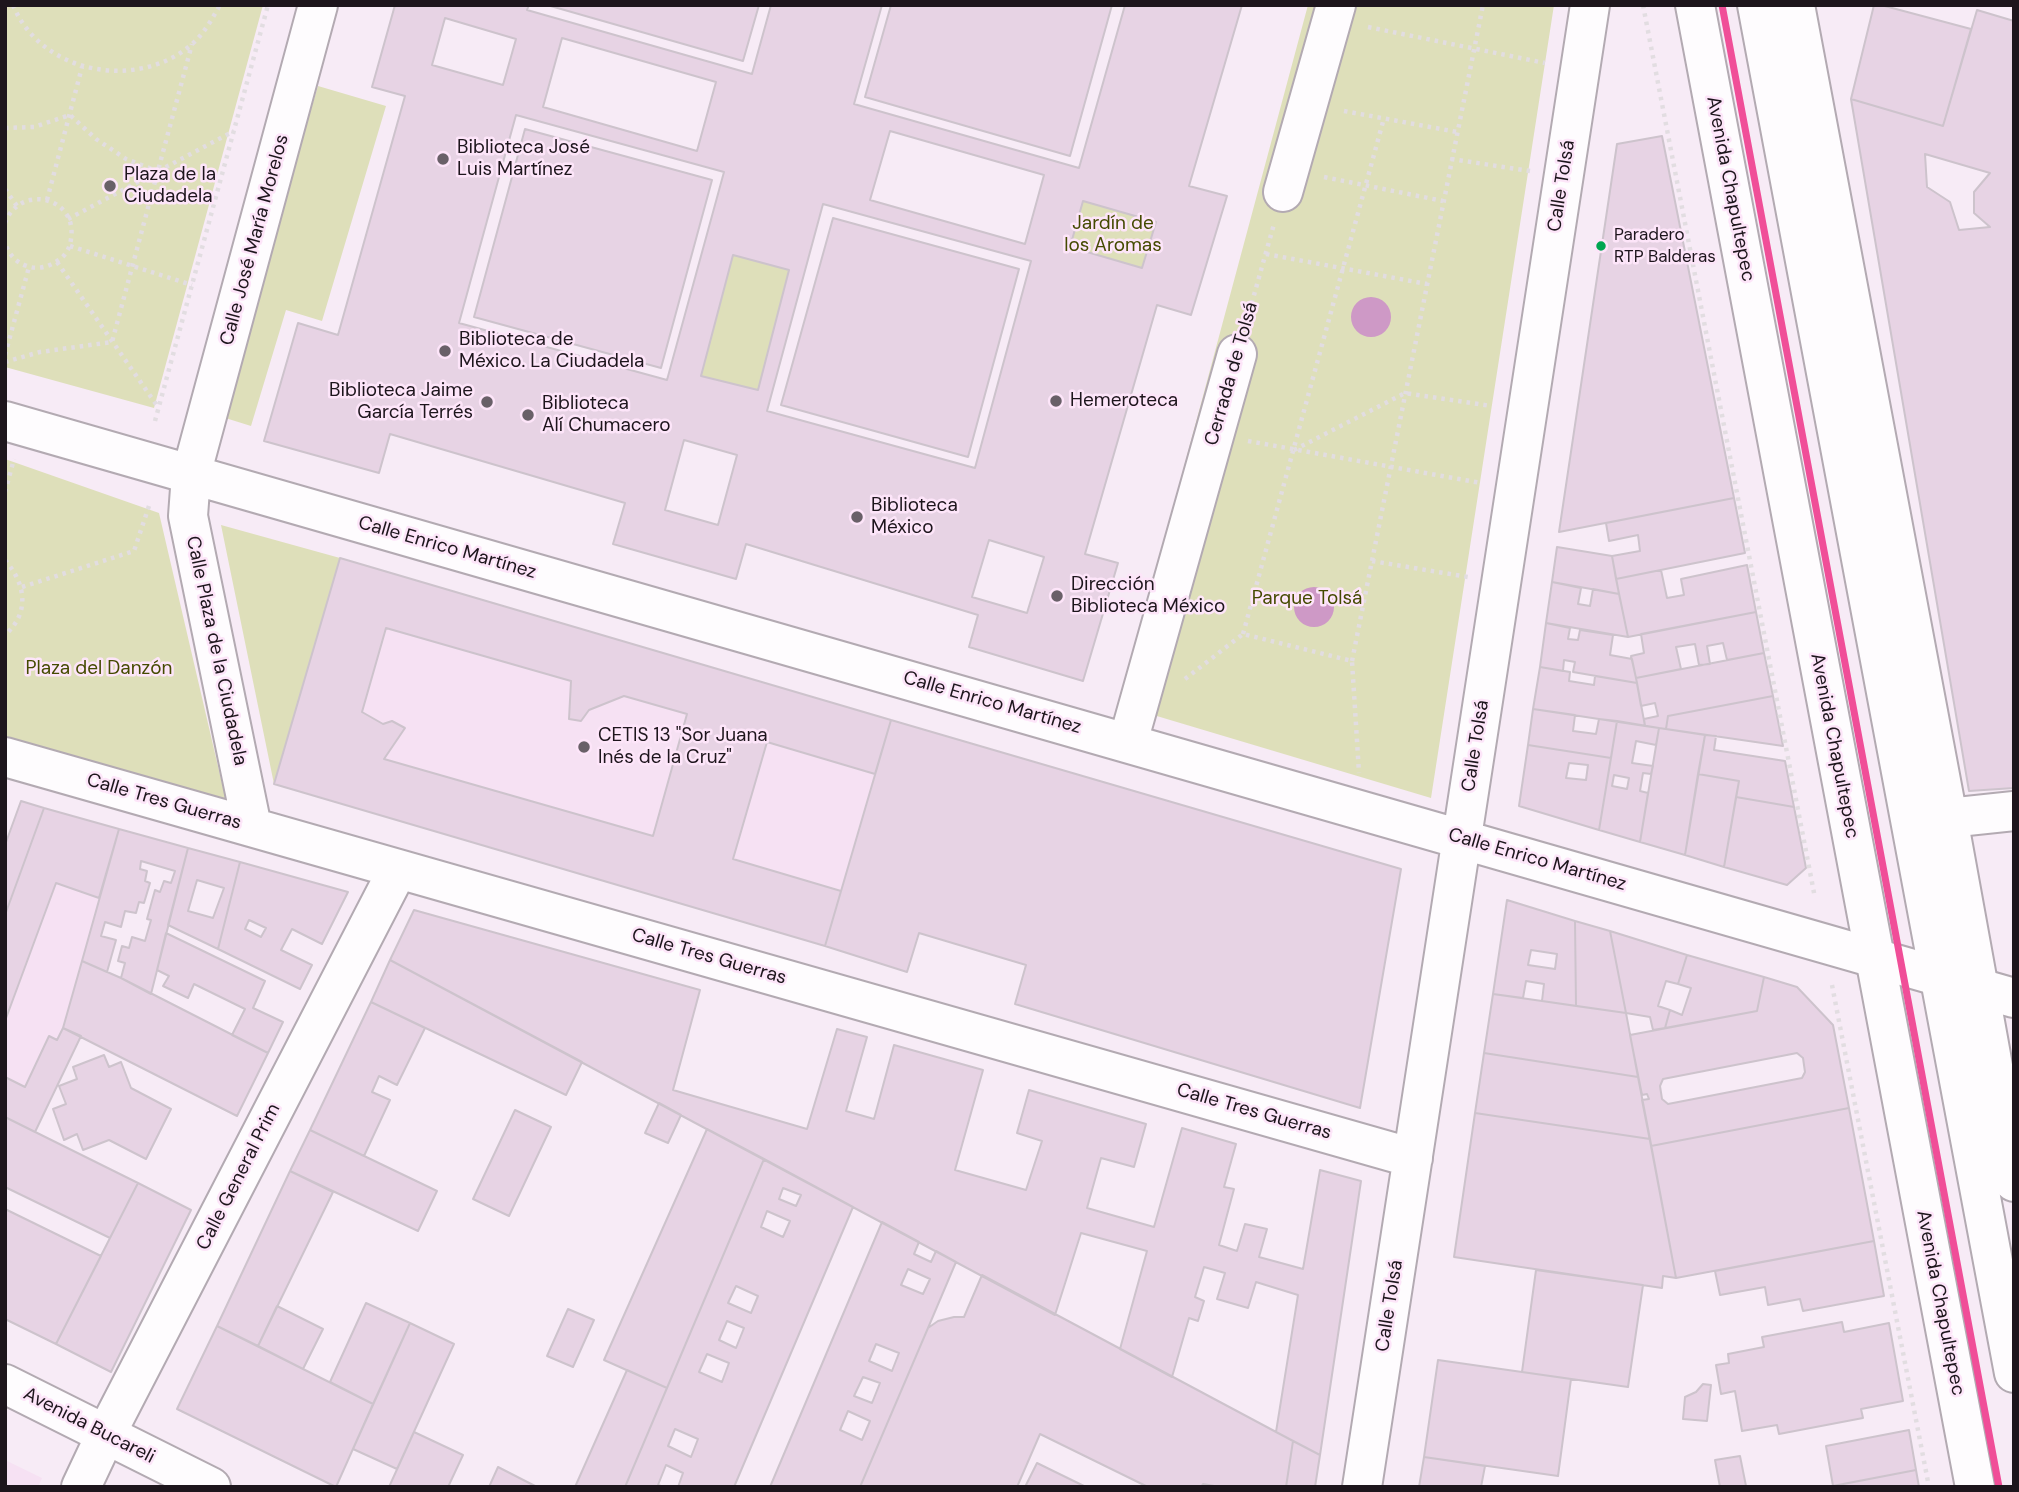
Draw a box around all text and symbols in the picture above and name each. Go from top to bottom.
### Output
street label: Avenida Chapultepec [1701,94,1759,284]
street label: Calle José María Morelos [216,132,294,348]
place label: Biblioteca José Luis Martínez [457,137,590,181]
street label: Calle Tolsá [1543,138,1581,234]
marker: Biblioteca José Luis Martínez [435,151,451,167]
place label: Plaza de la Ciudadela [124,164,216,208]
marker: Plaza de la Ciudadela [102,178,118,194]
park label: Jardín de los Aromas [1064,213,1162,257]
place label: Paradero RTP Balderas [1614,226,1716,266]
marker: Paradero RTP Balderas [1594,239,1608,253]
street label: Cerrada de Tolsá [1201,300,1263,448]
place label: Biblioteca de México. La Ciudadela [459,329,644,373]
marker: Biblioteca de México. La Ciudadela [437,343,453,359]
place label: Biblioteca Jaime García Terrés [329,380,473,424]
place label: Hemeroteca [1070,390,1178,412]
place label: Biblioteca Alí Chumacero [542,393,670,437]
marker: Hemeroteca [1048,393,1064,409]
marker: Biblioteca Jaime García Terrés [479,394,495,410]
marker: Biblioteca Alí Chumacero [520,407,536,423]
place label: Biblioteca México [871,495,958,539]
marker: Biblioteca México [849,509,865,525]
street label: Calle Enrico Martínez [355,512,539,584]
street label: Calle Plaza de la Ciudadela [181,534,251,768]
place label: Dirección Biblioteca México [1071,574,1225,618]
marker: Dirección Biblioteca México [1049,588,1065,604]
park label: Parque Tolsá [1252,588,1362,610]
street label: Avenida Chapultepec [1805,651,1863,841]
park label: Plaza del Danzón [26,658,172,680]
street label: Calle Enrico Martínez [900,667,1084,739]
street label: Calle Tolsá [1457,698,1495,794]
place label: CETIS 13 "Sor Juana Inés de la Cruz" [598,725,768,769]
marker: CETIS 13 "Sor Juana Inés de la Cruz" [576,739,592,755]
street label: Calle Tres Guerras [84,769,244,835]
street label: Calle Enrico Martínez [1445,824,1629,896]
street label: Calle Tres Guerras [629,924,789,990]
street label: Calle Tres Guerras [1174,1079,1334,1145]
street label: Calle General Prim [192,1100,286,1254]
street label: Avenida Chapultepec [1911,1208,1969,1398]
street label: Calle Tolsá [1371,1258,1409,1354]
street label: Avenida Bucareli [19,1383,159,1469]

